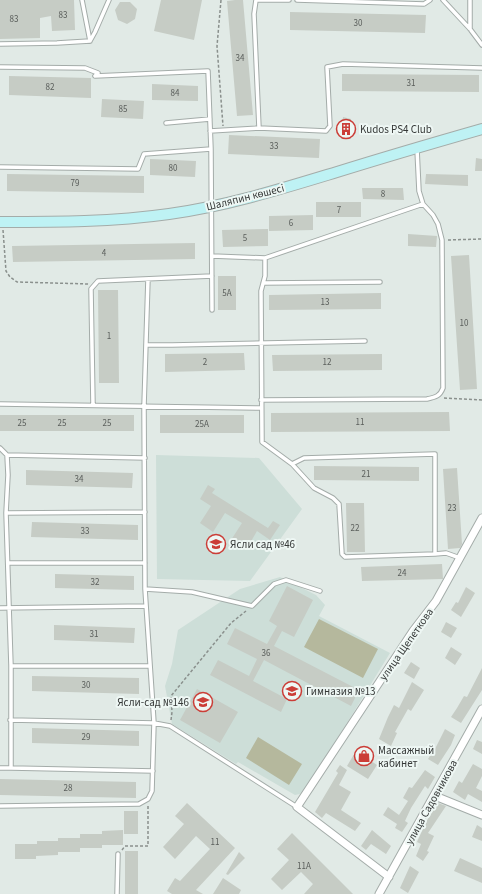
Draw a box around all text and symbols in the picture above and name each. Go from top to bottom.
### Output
house number: 83 [59,9,68,22]
house number: 83 [10,13,19,26]
house number: 30 [354,17,363,30]
house number: 34 [236,52,245,65]
house number: 31 [407,77,415,90]
house number: 82 [46,81,55,94]
house number: 84 [171,87,180,100]
house number: 85 [119,103,128,116]
building icon: Kudos PS4 Club [335,118,357,140]
place label: Kudos PS4 Club [360,122,432,137]
house number: 33 [270,140,279,153]
house number: 80 [169,162,178,175]
house number: 79 [71,177,80,190]
street label: Шаляпин көшесі [204,181,286,214]
house number: 8 [381,188,386,201]
house number: 7 [337,204,342,217]
house number: 6 [289,217,294,230]
house number: 5 [243,232,248,245]
house number: 4 [102,247,107,260]
house number: 5А [222,287,232,300]
house number: 13 [321,296,330,309]
house number: 10 [460,317,469,330]
house number: 1 [107,330,111,343]
house number: 2 [203,356,208,369]
house number: 12 [323,356,332,369]
house number: 11 [356,416,364,429]
house number: 25 [18,417,27,430]
house number: 25 [58,417,67,430]
house number: 25 [103,417,112,430]
house number: 25А [195,418,209,431]
house number: 21 [362,468,370,481]
house number: 34 [75,473,84,486]
house number: 23 [448,502,457,515]
house number: 22 [351,522,360,535]
house number: 33 [81,525,90,538]
school or university icon: Ясли сад №46 [205,533,227,555]
place label: Ясли сад №46 [230,537,296,552]
house number: 24 [398,567,407,580]
house number: 32 [91,576,100,589]
street label: улица Щепеткова [376,605,437,683]
house number: 31 [90,628,98,641]
house number: 36 [262,647,271,660]
house number: 30 [82,679,91,692]
school or university icon: Гимназия №13 [281,680,303,702]
place label: Гимназия №13 [306,684,376,699]
school or university icon: Ясли-сад №146 [192,691,214,713]
place label: Ясли-сад №146 [117,695,190,710]
house number: 29 [82,731,91,744]
place label: Массажный кабинет [378,743,434,771]
shop icon: Массажный кабинет [353,745,375,767]
street label: улица Садовникова [402,757,461,847]
house number: 28 [64,782,73,795]
house number: 11 [211,836,219,849]
house number: 11А [297,860,311,873]

